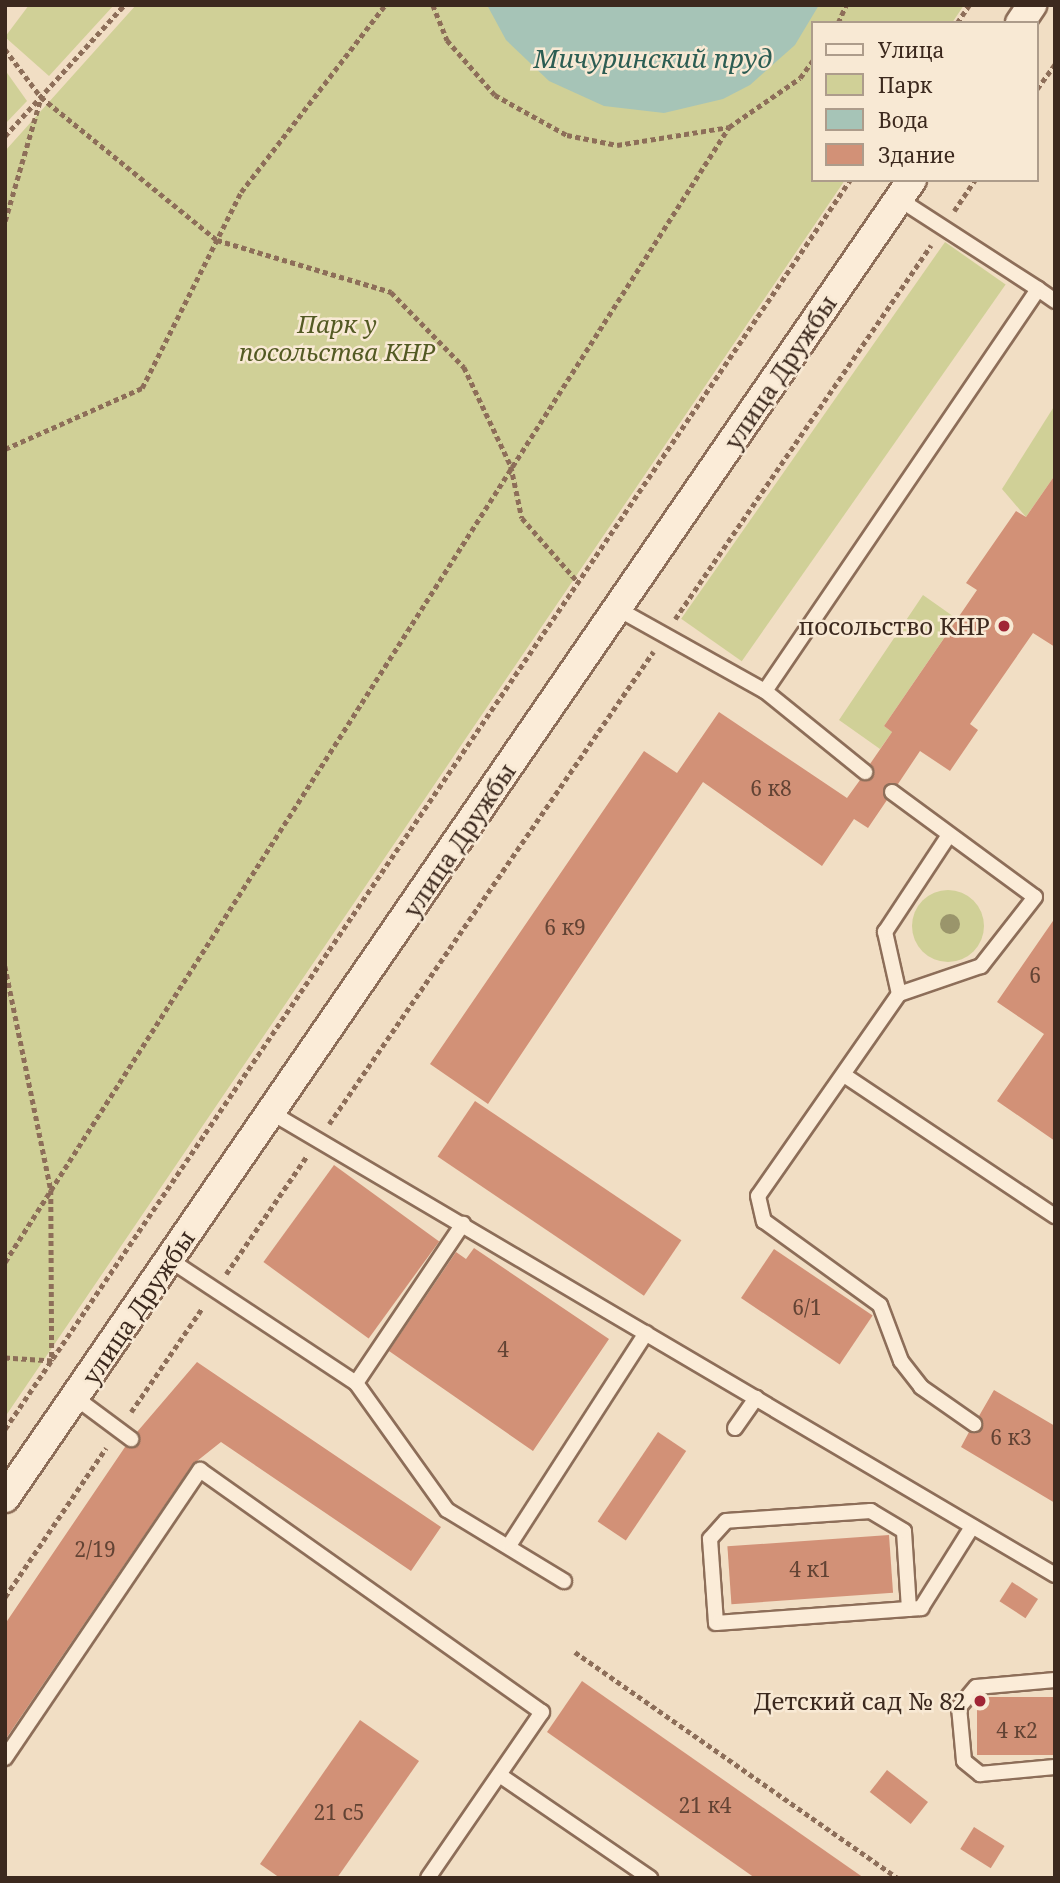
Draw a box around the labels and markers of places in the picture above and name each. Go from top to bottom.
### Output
place label: посольство КНР [798,612,990,640]
marker: посольство КНР [996,618,1012,634]
place label: Детский сад № 82 [754,1687,966,1715]
marker: Детский сад № 82 [972,1693,988,1709]

